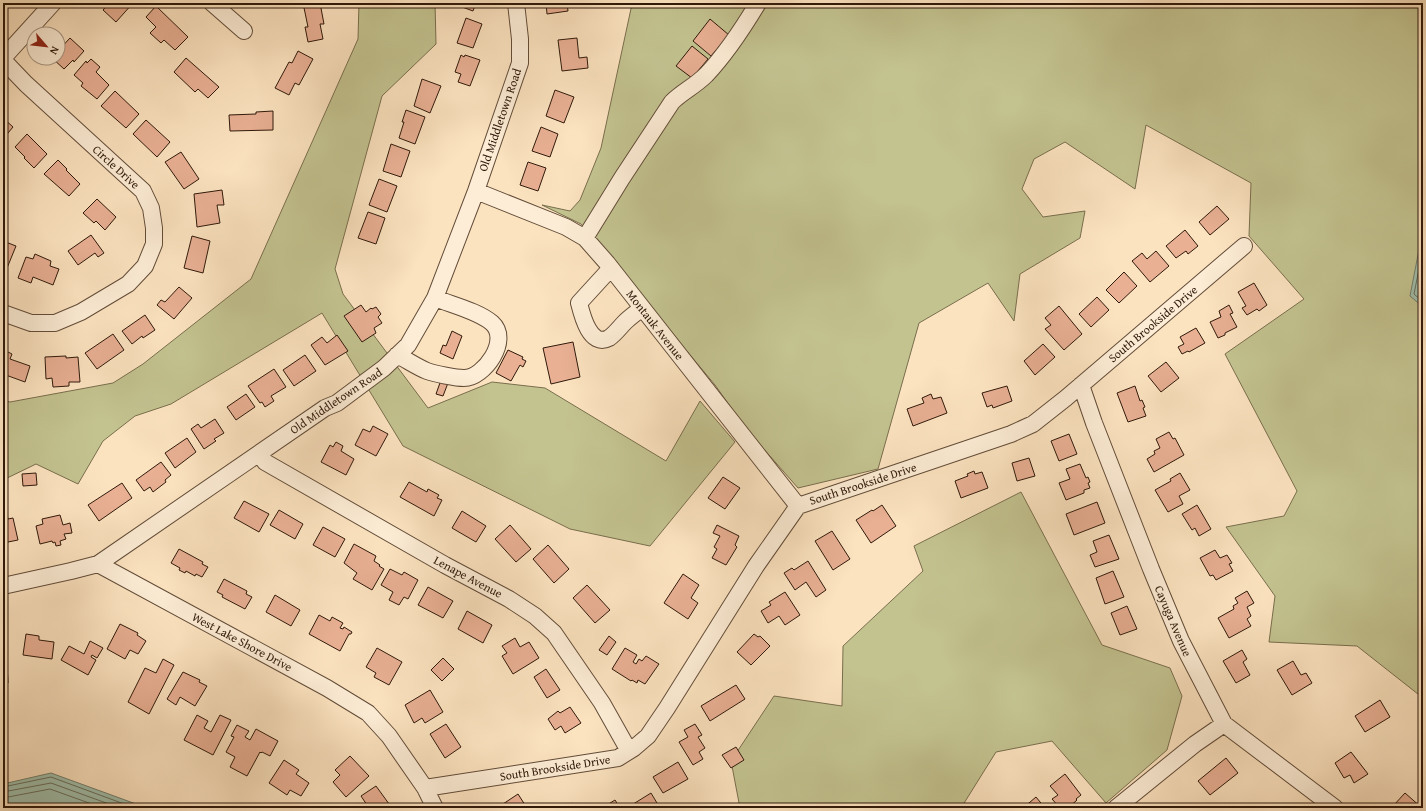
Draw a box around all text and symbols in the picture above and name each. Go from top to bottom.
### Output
north arrow [26,26,66,66]
text: N [46,44,64,58]
street label: Old Middletown Road [474,65,525,174]
street label: Circle Drive [89,141,144,193]
street label: South Brookside Drive [1104,281,1201,366]
street label: Montauk Avenue [623,286,688,364]
street label: Old Middletown Road [286,363,386,438]
street label: South Brookside Drive [807,458,919,509]
street label: Lenape Avenue [431,551,506,602]
street label: Cayuga Avenue [1151,583,1196,659]
street label: West Lake Shore Drive [189,608,296,675]
street label: South Brookside Drive [498,750,612,785]

